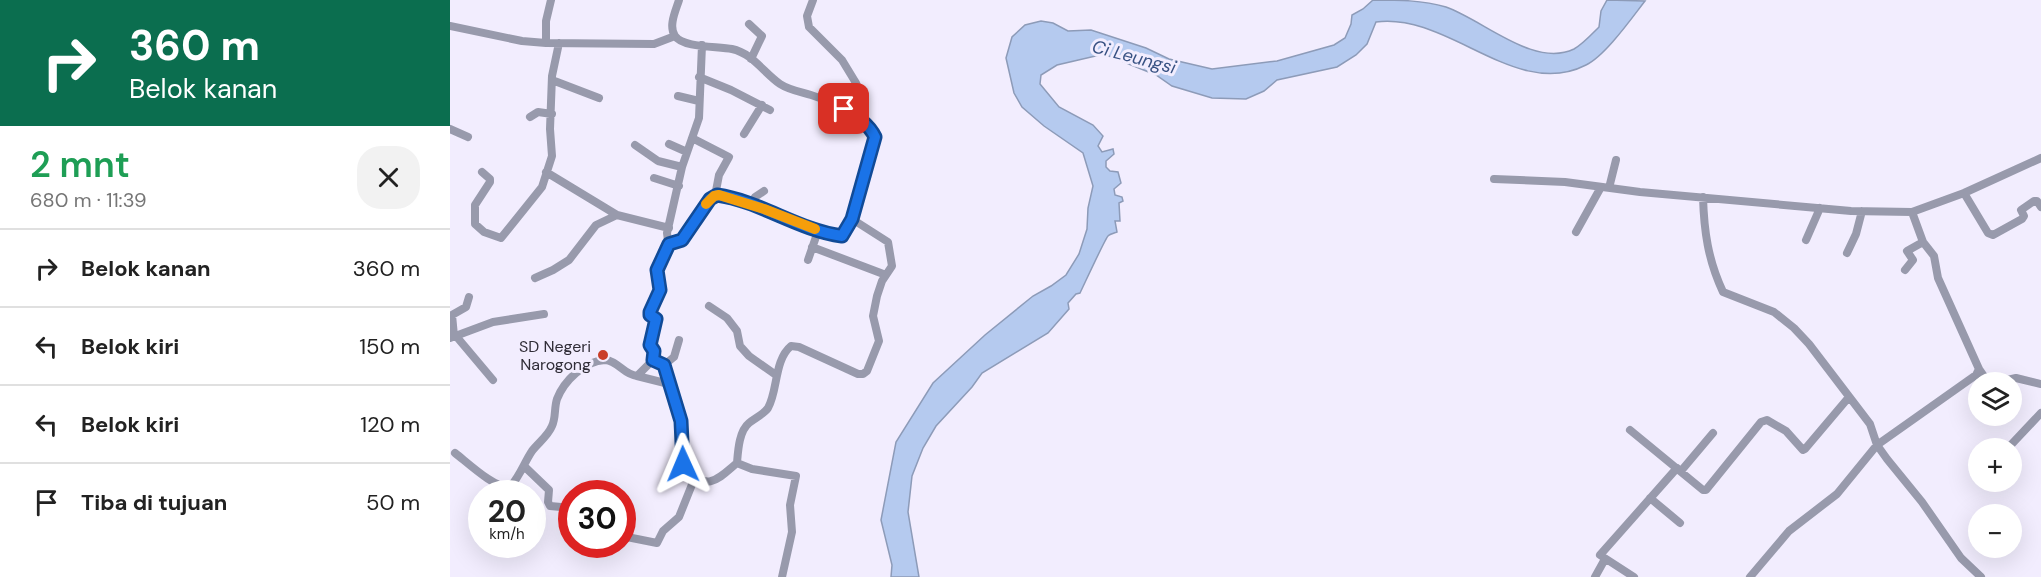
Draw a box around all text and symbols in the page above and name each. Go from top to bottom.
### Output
text: 360 m [129,18,260,73]
icon: right [30,24,108,102]
water label: Ci Leungsi [1089,34,1179,80]
text: Belok kanan [129,71,277,106]
pin [818,83,869,134]
icon: arrive [827,92,860,125]
text: 2 mnt [30,141,130,188]
button: close [357,146,420,209]
text: 680 m · 11:39 [30,187,146,213]
icon: right [30,252,63,285]
text: Belok kanan [81,254,211,283]
text: 360 m [353,254,420,283]
icon: left [30,330,63,363]
text: Belok kiri [81,332,179,361]
text: 150 m [359,332,420,361]
place label: SD Negeri Narogong [519,336,591,375]
marker: SD Negeri Narogong [596,348,610,362]
map controls [1968,372,2022,558]
button: layers [1968,372,2022,426]
icon: left [30,408,63,441]
text: Belok kiri [81,410,179,439]
text: 120 m [360,410,420,439]
position arrow [651,432,715,496]
button: + [1968,438,2022,492]
speed limit sign: 30 [558,480,636,558]
icon: arrive [30,486,63,519]
text: Tiba di tujuan [81,488,227,517]
text: 50 m [366,488,420,517]
text: 20 [488,492,526,531]
button: − [1968,504,2022,558]
text: km/h [489,524,525,544]

